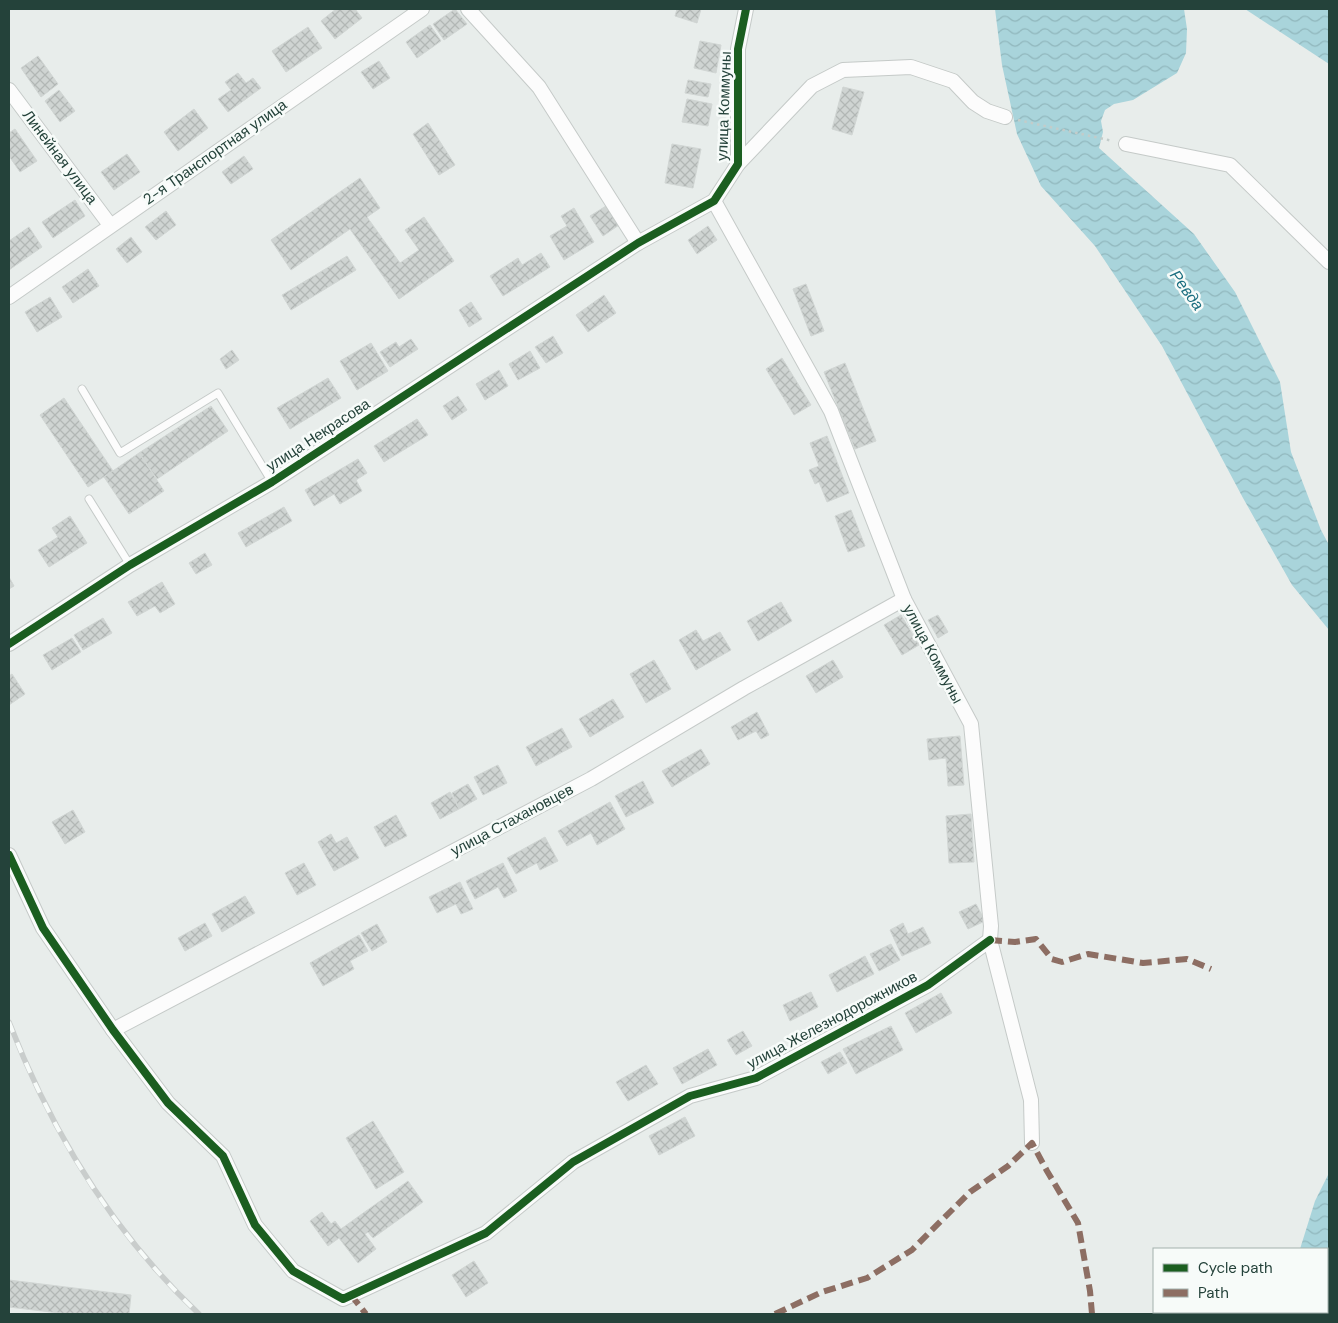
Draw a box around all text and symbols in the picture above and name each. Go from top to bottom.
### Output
street label: улица Коммуны [712,51,736,161]
street label: 2-я Транспортная улица [139,94,291,209]
street label: Линейная улица [18,106,102,209]
water label: Ревда [1165,266,1209,315]
street label: улица Некрасова [262,394,374,476]
street label: улица Коммуны [898,601,968,707]
street label: улица Стахановцев [447,779,577,861]
street label: улица Железнодорожников [743,967,921,1073]
legend [1153,1248,1328,1313]
text: Cycle path [1198,1258,1273,1278]
text: Path [1198,1283,1229,1303]

